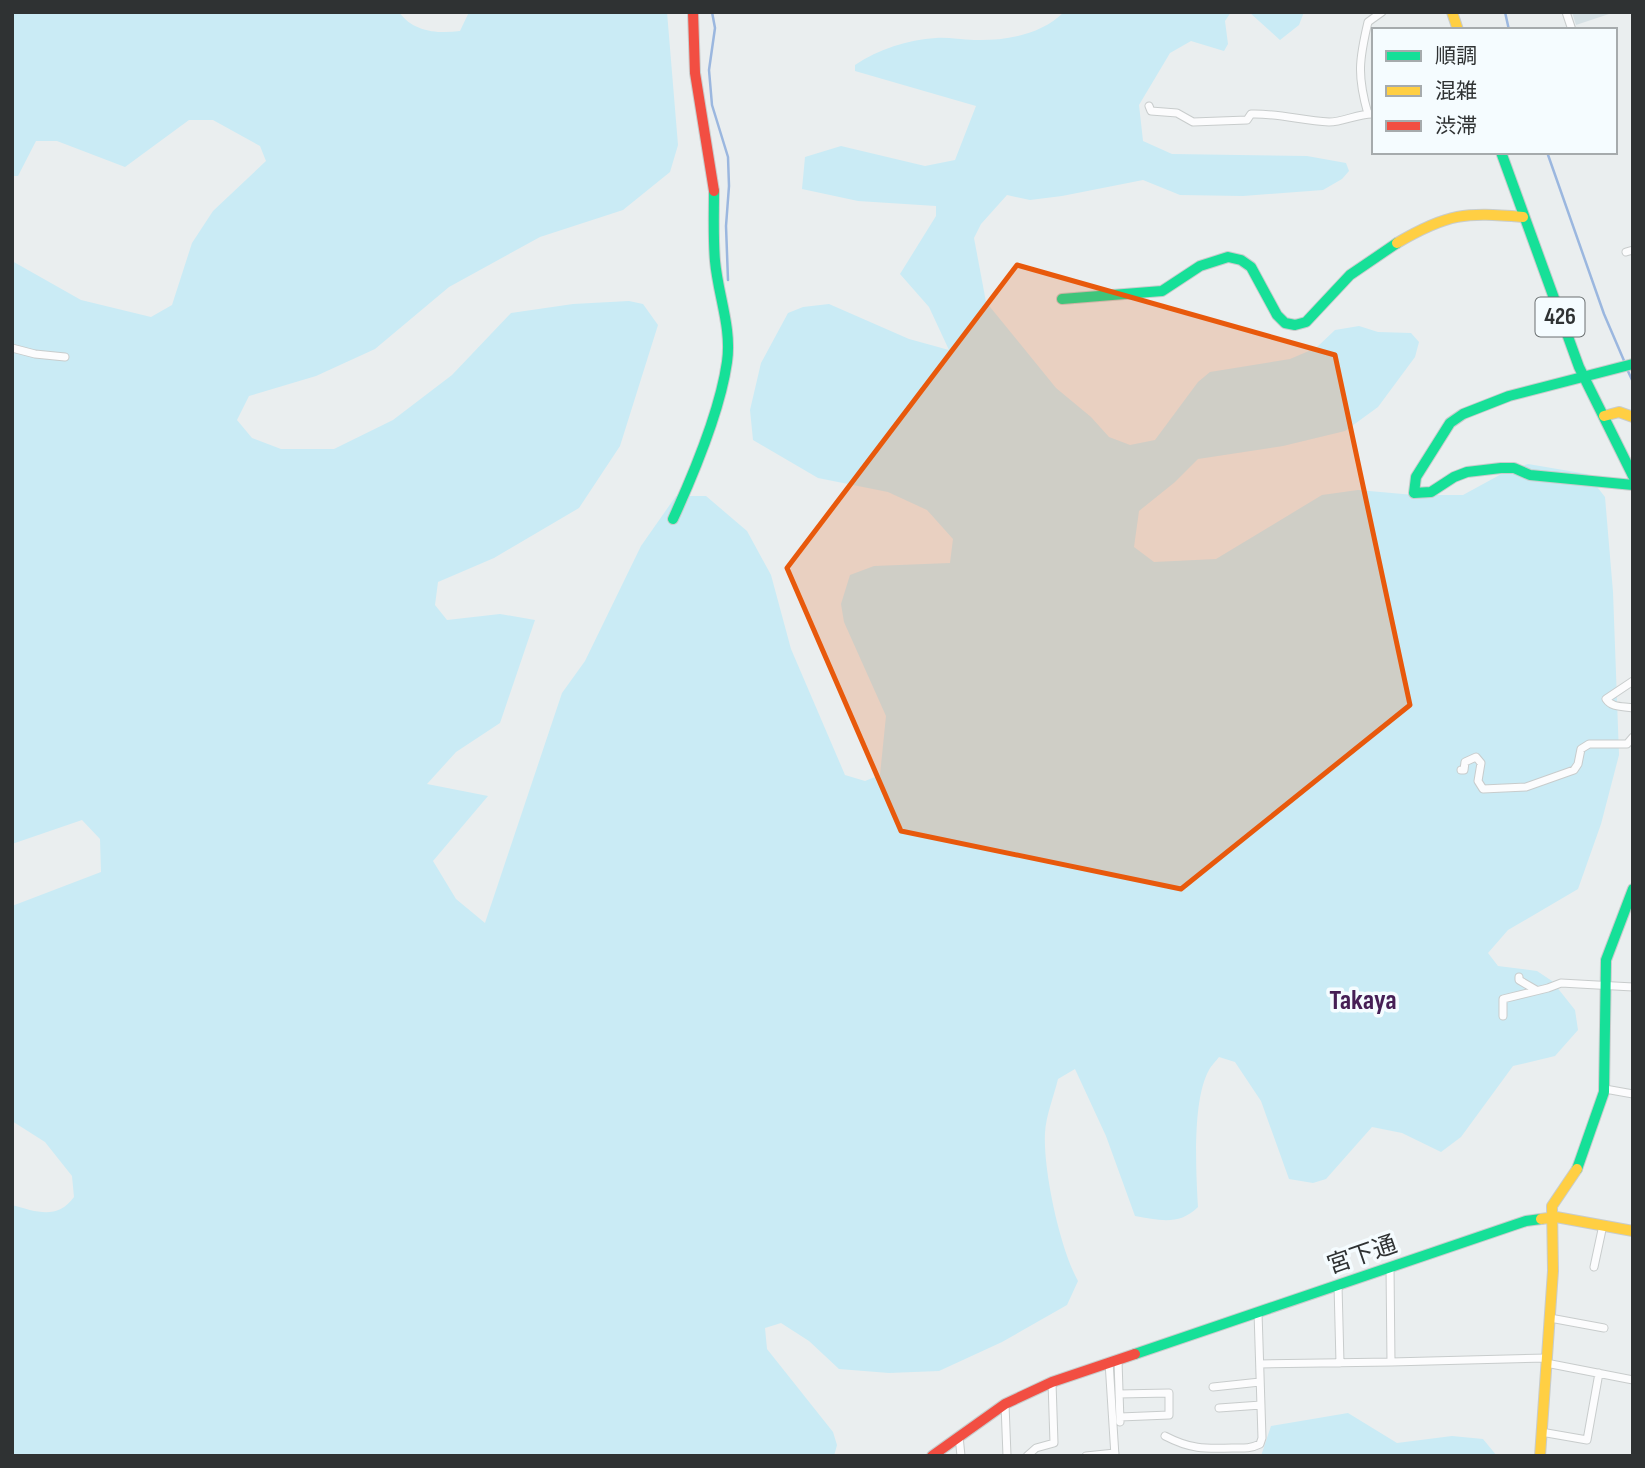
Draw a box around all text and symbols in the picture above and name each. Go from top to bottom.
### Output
legend [1372,28,1617,154]
text: 順調 [1435,44,1477,69]
text: 混雑 [1435,79,1477,104]
text: 渋滞 [1435,114,1477,139]
road number: 426 [1536,298,1584,336]
district label: Takaya [1329,984,1397,1017]
street label: 宮下通 [1323,1230,1401,1280]

